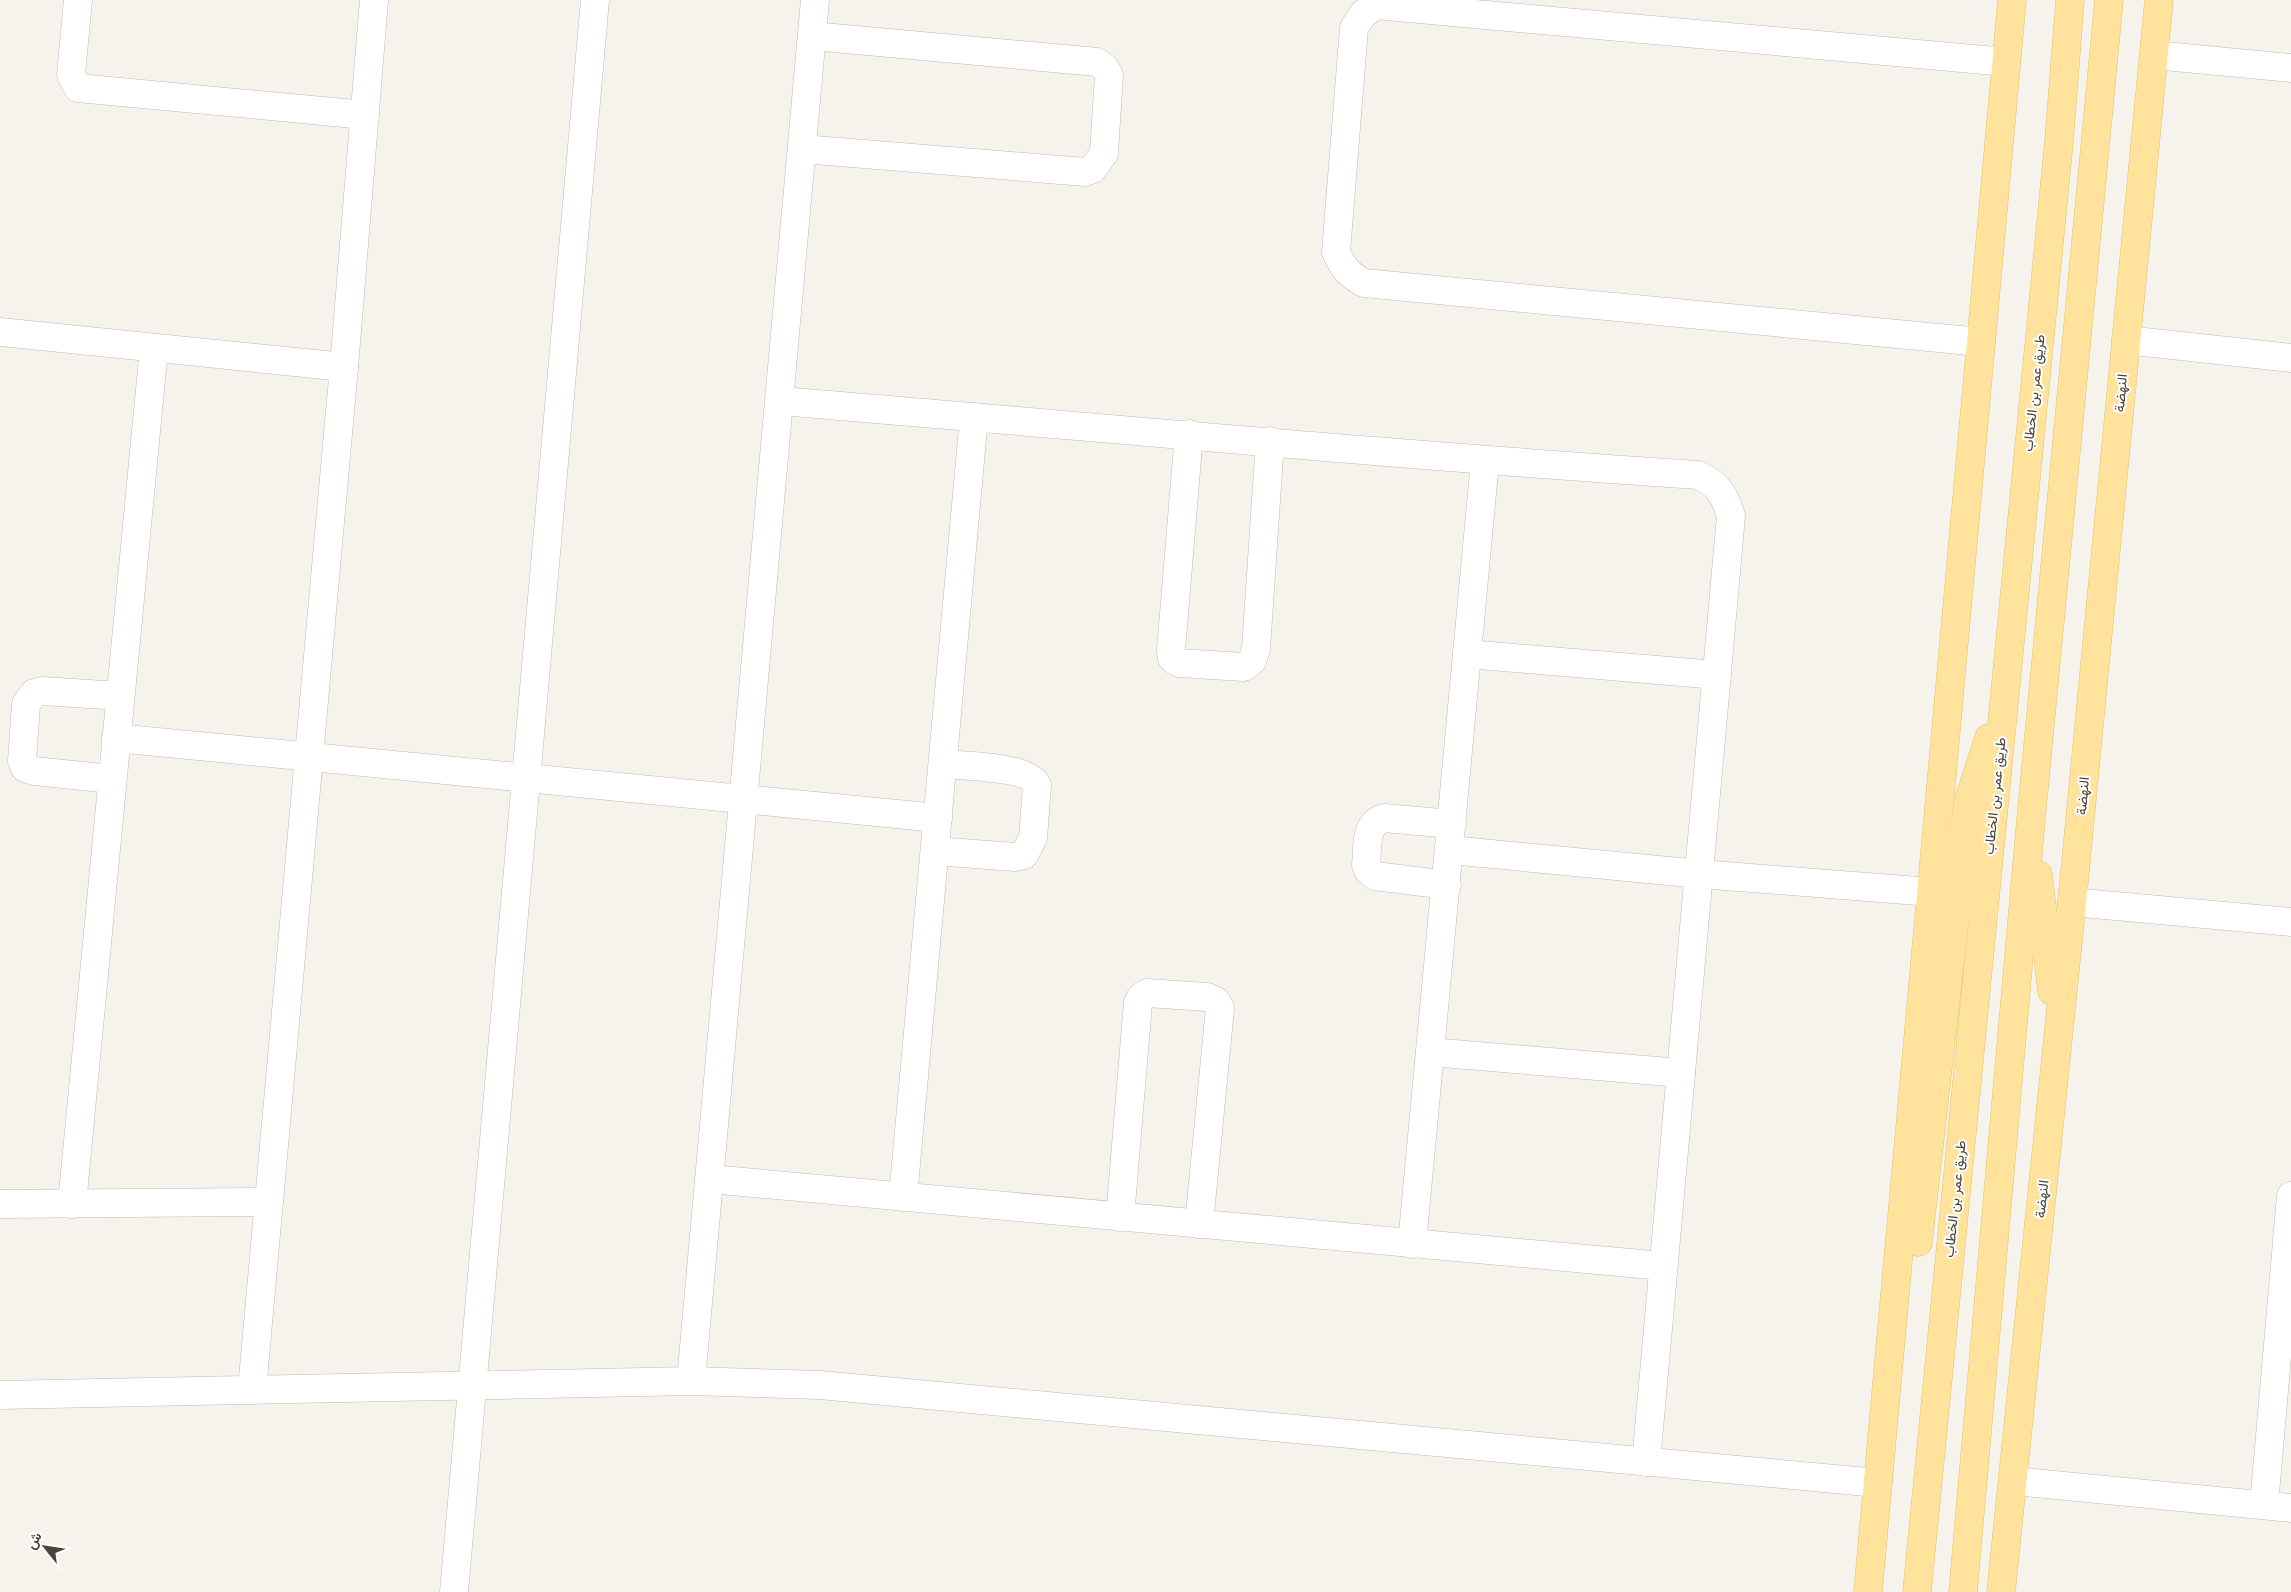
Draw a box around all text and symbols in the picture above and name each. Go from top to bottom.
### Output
street label: طريق عمر بن الخطاب [2018,334,2050,452]
street label: النهضة [2110,373,2132,413]
street label: طريق عمر بن الخطاب [1979,737,2011,855]
street label: النهضة [2072,776,2094,816]
street label: طريق عمر بن الخطاب [1939,1140,1971,1258]
street label: النهضة [2031,1179,2053,1219]
north arrow [20,1522,70,1572]
text: ش [22,1529,47,1553]

